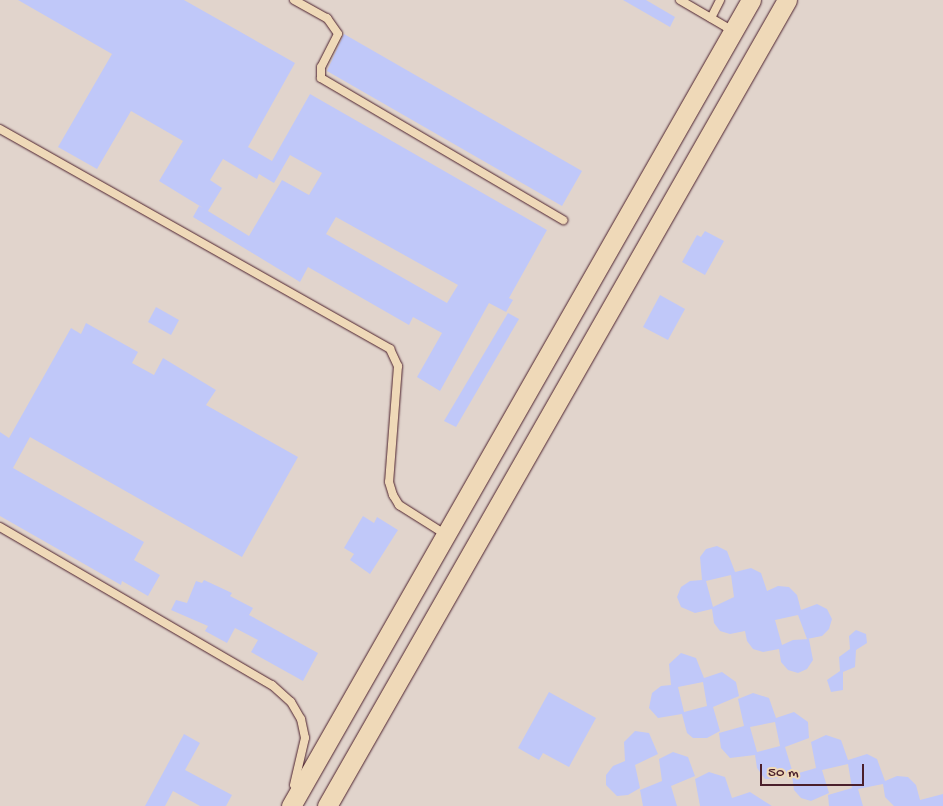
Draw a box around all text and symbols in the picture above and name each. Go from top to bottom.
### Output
scale bar [763,754,867,786]
text: 50 m [768,764,799,782]

